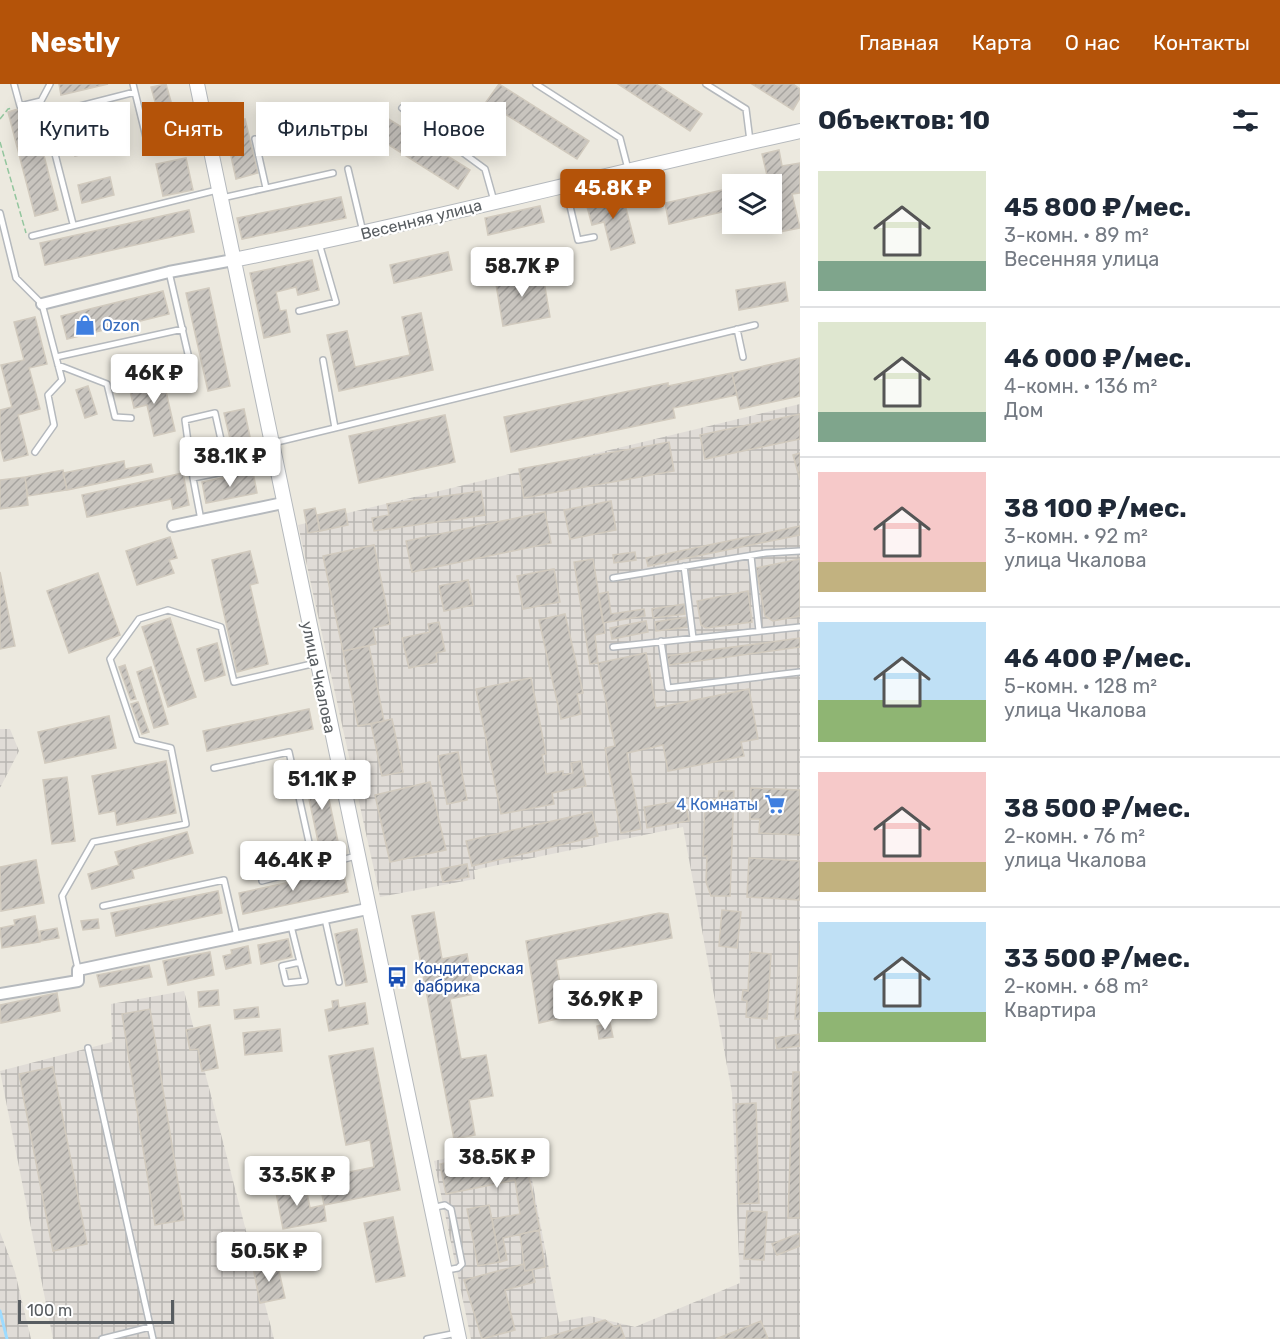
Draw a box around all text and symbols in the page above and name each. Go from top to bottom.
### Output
text: Nestly [30,26,120,59]
text: Главная [859,30,939,55]
text: Карта [972,30,1032,55]
text: О нас [1065,30,1120,55]
text: Контакты [1153,30,1250,55]
chip: Купить [18,102,130,156]
chip: Снять [142,102,244,156]
chip: Фильтры [256,102,389,156]
chip: Новое [401,102,506,156]
icon: filters [1229,104,1262,137]
text: Объектов: 10 [818,105,990,136]
pin: 45.8K ₽ [558,169,668,220]
map controls [722,174,782,234]
button: layers [722,174,782,234]
text: 45.8K ₽ [574,176,652,200]
text: 45 800 ₽/мес. [1004,192,1191,223]
street label: Весенняя улица [359,195,484,244]
icon: home [866,195,938,267]
text: 3-комн. · 89 m² [1004,223,1149,247]
pin: 58.7K ₽ [467,247,577,298]
text: Весенняя улица [1004,247,1159,271]
text: 58.7K ₽ [485,254,559,278]
shop icon: Ozon [73,313,97,337]
place label: Ozon [102,316,140,335]
text: 46 000 ₽/мес. [1004,343,1191,374]
icon: home [866,346,938,418]
pin: 46K ₽ [112,354,196,405]
text: 46K ₽ [125,361,183,385]
text: 4-комн. · 136 m² [1004,374,1157,398]
text: Дом [1004,398,1043,422]
pin: 38.1K ₽ [175,437,285,488]
text: 38.1K ₽ [194,444,266,468]
text: 38 100 ₽/мес. [1004,493,1187,524]
icon: home [866,496,938,568]
text: 3-комн. · 92 m² [1004,524,1148,548]
text: улица Чкалова [1004,548,1147,572]
street label: улица Чкалова [297,619,340,735]
text: 46 400 ₽/мес. [1004,643,1191,674]
icon: home [866,646,938,718]
text: 5-комн. · 128 m² [1004,674,1157,698]
text: улица Чкалова [1004,698,1147,722]
pin: 51.1K ₽ [267,760,377,811]
text: 51.1K ₽ [288,767,356,791]
supermarket icon: 4 Комнаты [763,792,787,816]
text: 38 500 ₽/мес. [1004,793,1191,824]
place label: 4 Комнаты [676,795,758,814]
icon: home [866,796,938,868]
text: 2-комн. · 76 m² [1004,824,1145,848]
pin: 46.4K ₽ [238,841,348,892]
text: 46.4K ₽ [254,848,332,872]
text: улица Чкалова [1004,848,1147,872]
text: 33 500 ₽/мес. [1004,943,1190,974]
icon: home [866,946,938,1018]
place label: Кондитерская фабрика [414,959,524,996]
bus stop icon: Кондитерская фабрика [385,965,409,989]
text: 2-комн. · 68 m² [1004,974,1148,998]
pin: 36.9K ₽ [550,980,660,1031]
text: 36.9K ₽ [567,987,643,1011]
text: Квартира [1004,998,1096,1022]
pin: 38.5K ₽ [442,1138,552,1189]
text: 38.5K ₽ [458,1145,536,1169]
pin: 33.5K ₽ [242,1156,352,1207]
text: 33.5K ₽ [259,1163,335,1187]
pin: 50.5K ₽ [214,1232,324,1283]
text: 50.5K ₽ [231,1239,307,1263]
scale bar [18,1297,174,1324]
text: 100 m [27,1301,72,1320]

